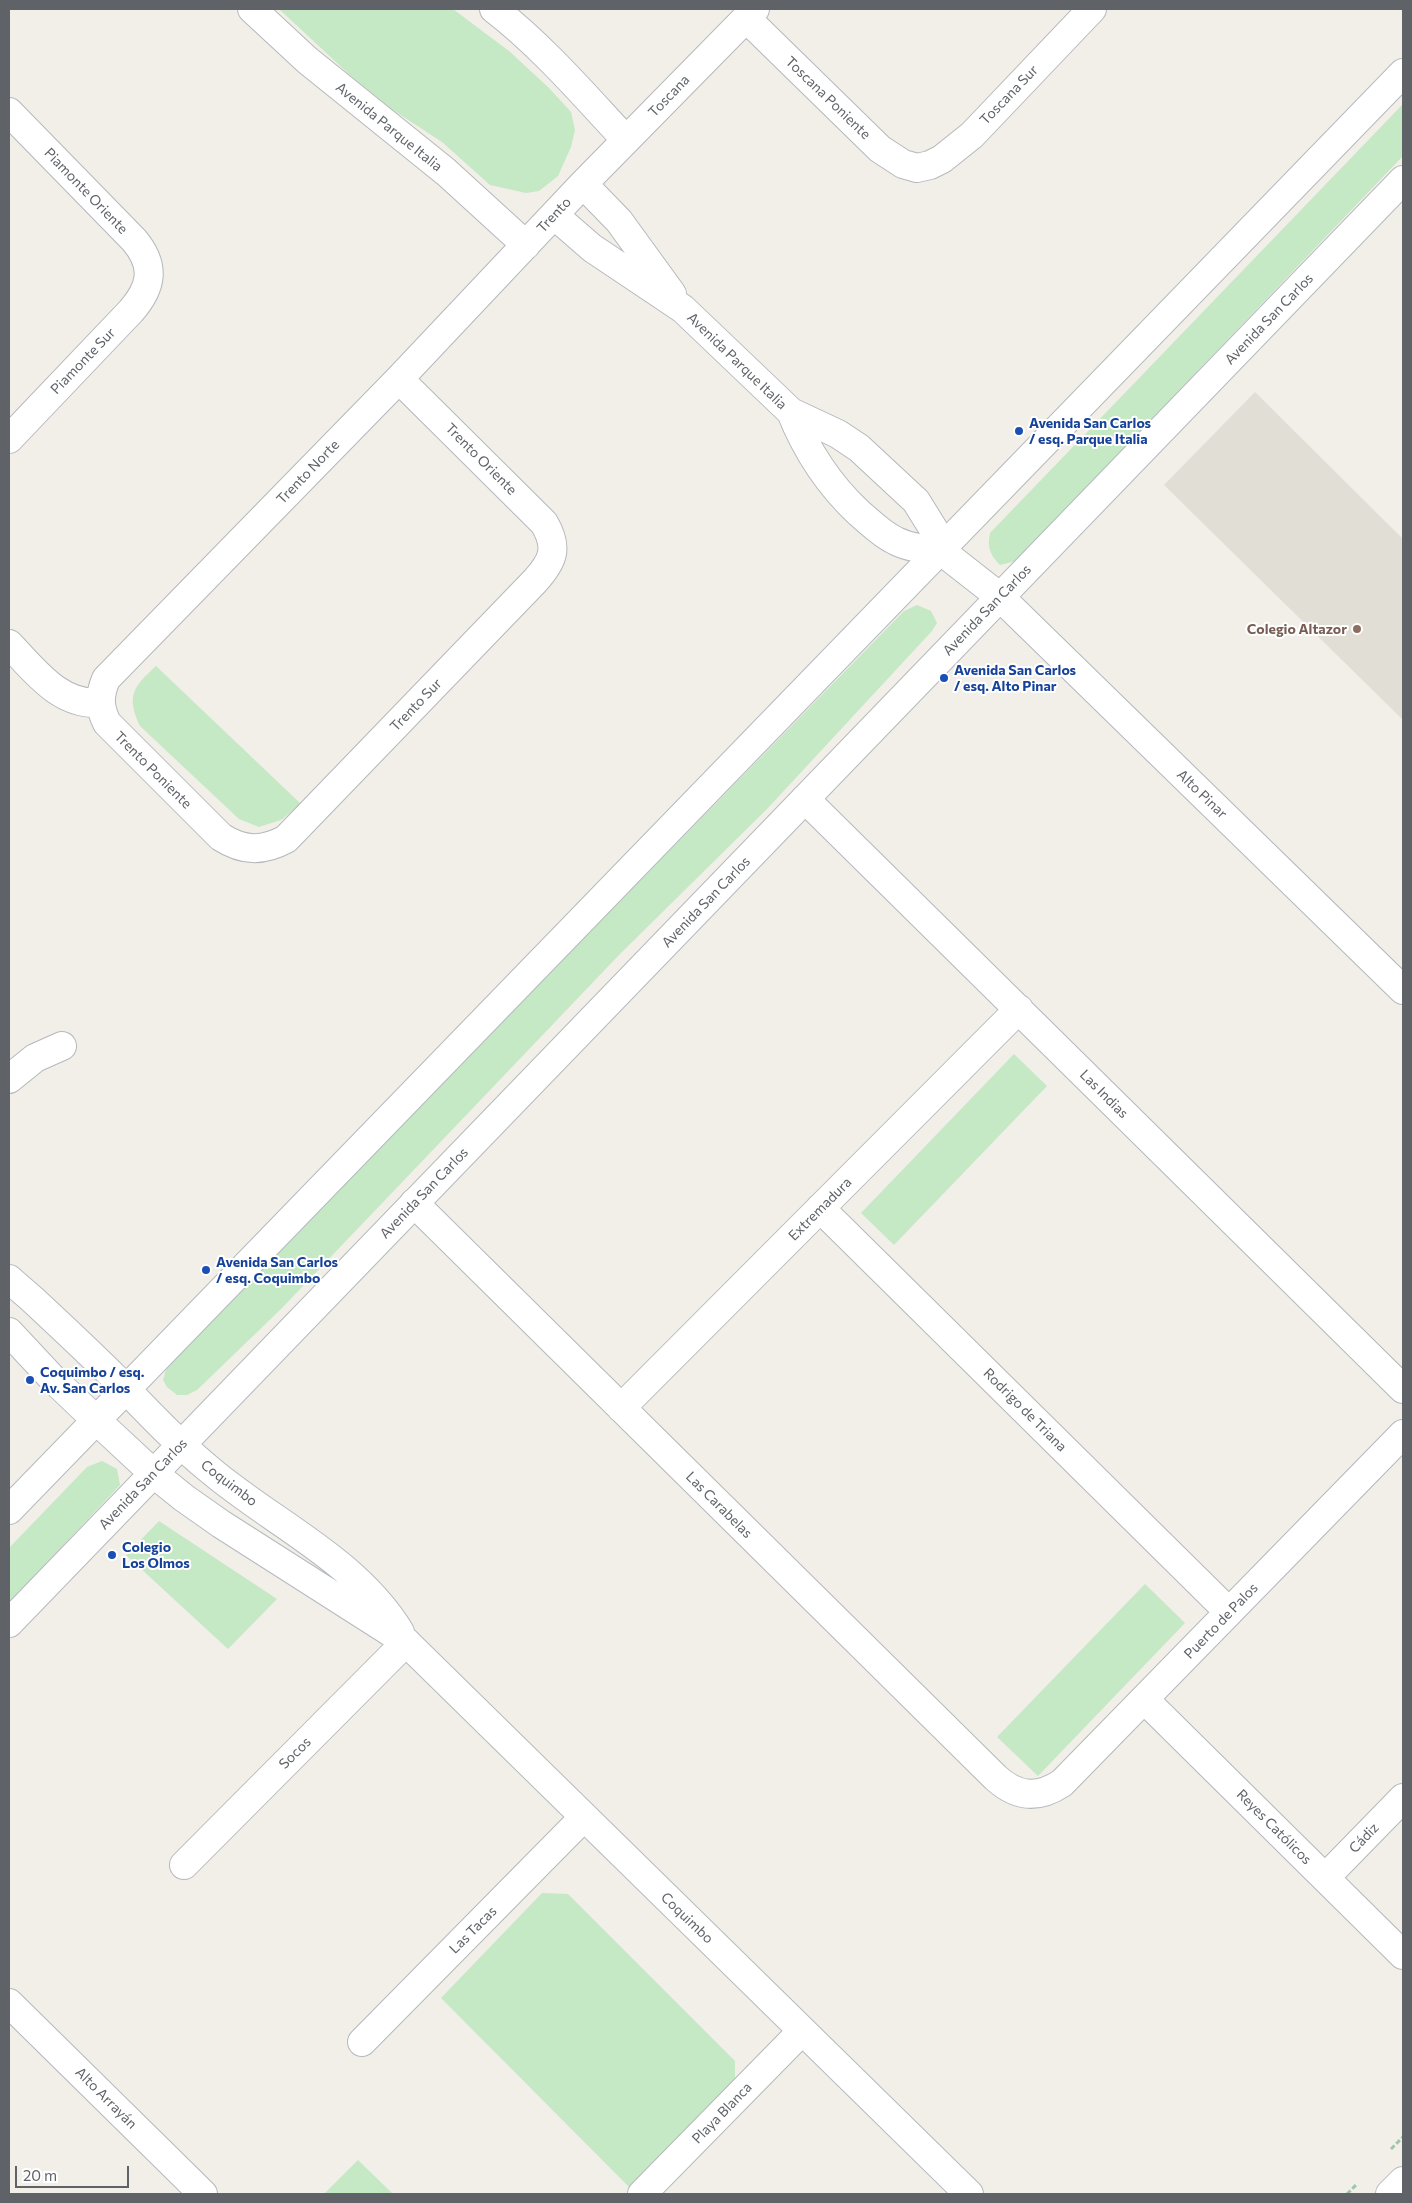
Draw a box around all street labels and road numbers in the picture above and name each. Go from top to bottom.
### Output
street label: Toscana Poniente [782,53,874,143]
street label: Toscana Sur [976,62,1042,128]
street label: Toscana [645,71,693,121]
street label: Avenida Parque Italia [332,79,446,175]
street label: Piamonte Oriente [41,144,131,238]
street label: Trento [533,194,575,236]
street label: Avenida San Carlos [1221,270,1317,368]
street label: Avenida Parque Italia [684,309,790,413]
street label: Piamonte Sur [47,324,119,398]
street label: Trento Oriente [442,420,520,498]
street label: Trento Norte [273,436,343,508]
street label: Avenida San Carlos [939,561,1035,659]
street label: Trento Sur [387,675,445,735]
street label: Trento Poniente [111,728,195,812]
street label: Alto Pinar [1173,766,1231,822]
street label: Avenida San Carlos [658,853,754,951]
street label: Las Indias [1076,1066,1132,1122]
street label: Avenida San Carlos [376,1144,472,1242]
street label: Extremadura [785,1174,855,1244]
street label: Rodrigo de Triana [980,1365,1070,1455]
street label: Avenida San Carlos [95,1435,191,1533]
street label: Coquimbo [197,1456,261,1510]
street label: Las Carabelas [682,1468,756,1542]
street label: Puerto de Palos [1181,1580,1261,1662]
street label: Socos [276,1734,314,1772]
street label: Reyes Católicos [1233,1786,1315,1868]
street label: Cádiz [1346,1819,1382,1857]
street label: Coquimbo [657,1889,717,1947]
street label: Las Tacas [446,1903,500,1957]
street label: Alto Arrayán [72,2064,140,2132]
street label: Playa Blanca [689,2079,755,2147]

